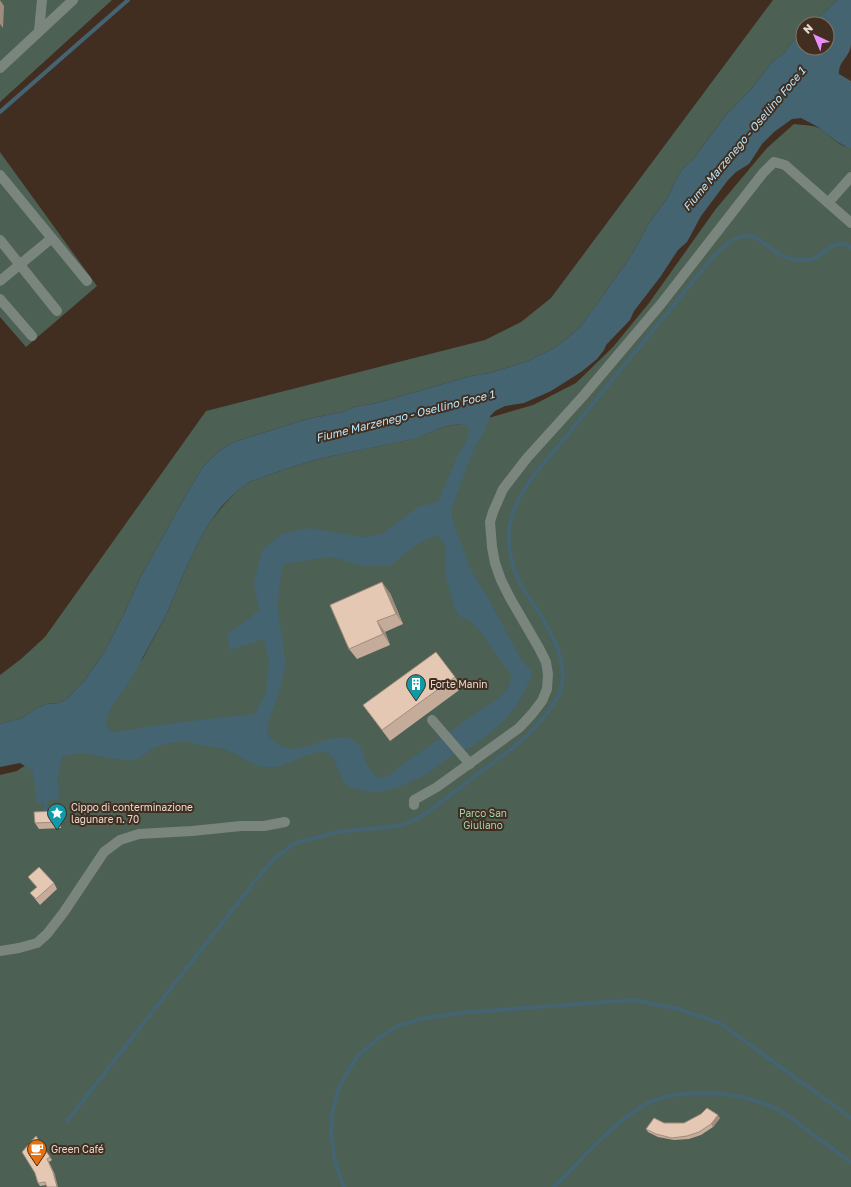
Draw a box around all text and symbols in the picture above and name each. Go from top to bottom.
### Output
north arrow [795,16,835,56]
text: N [800,21,815,36]
water label: Fiume Marzenego - Osellino Foce 1 [680,64,809,214]
water label: Fiume Marzenego - Osellino Foce 1 [314,387,496,445]
building icon: Forte Manin [405,673,427,701]
place label: Forte Manin [430,678,487,690]
place label: Cippo di conterminazione lagunare n. 70 [71,801,193,825]
place icon: Cippo di conterminazione lagunare n. 70 [46,802,68,830]
park label: Parco San Giuliano [459,807,507,831]
cafe icon: Green Café [26,1138,48,1166]
place label: Green Café [51,1143,104,1155]

